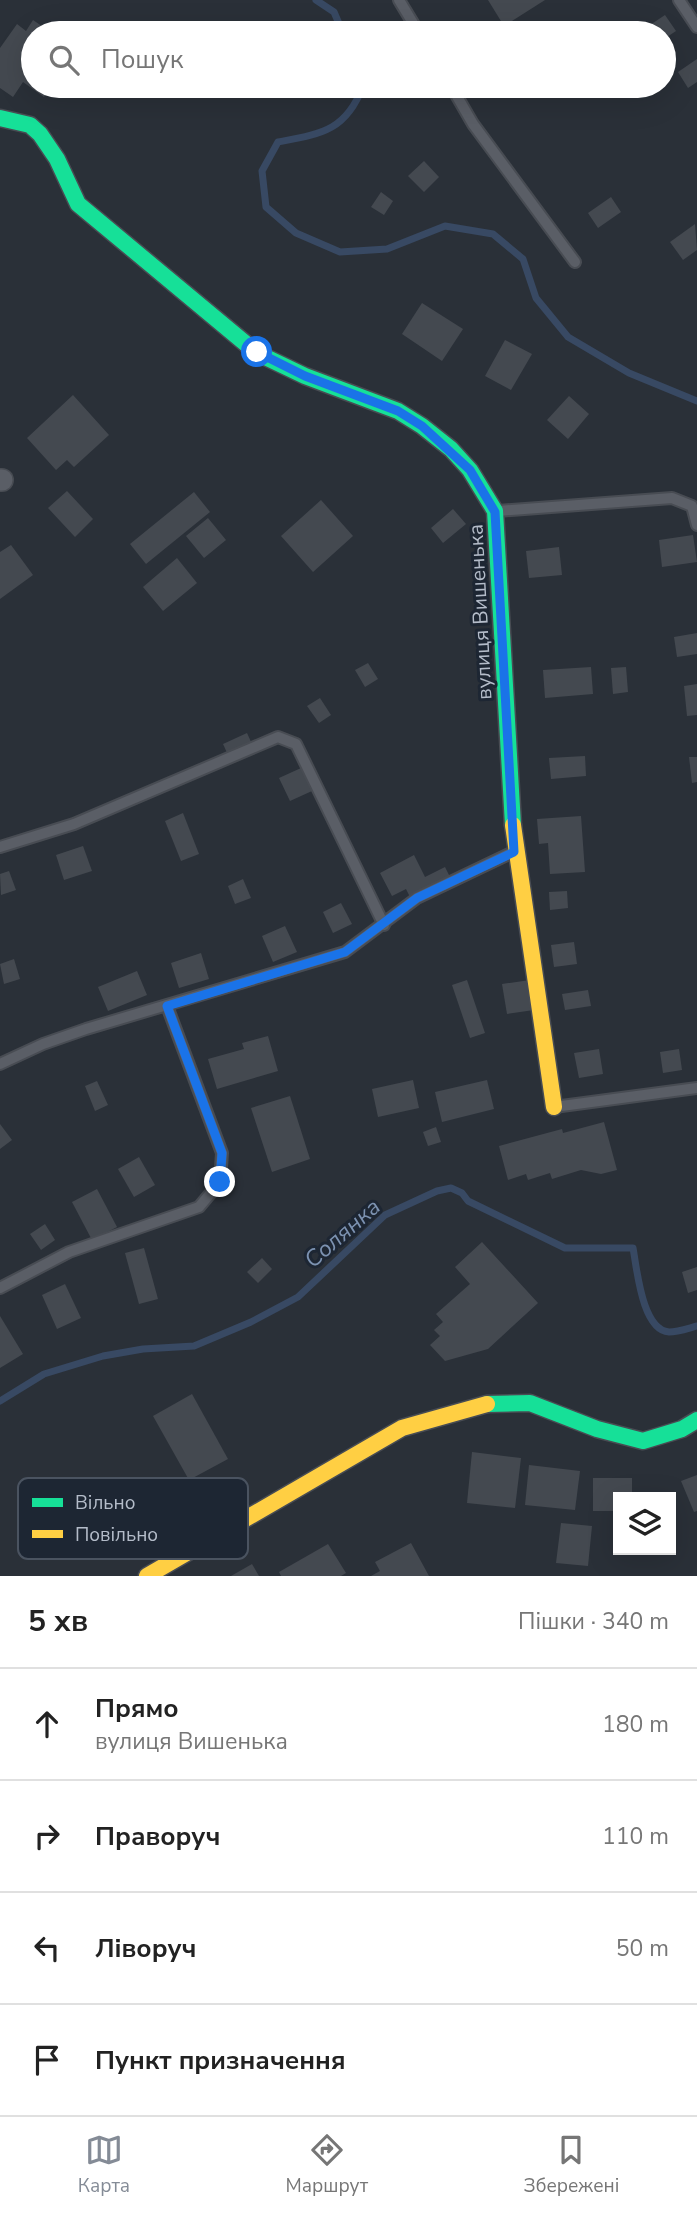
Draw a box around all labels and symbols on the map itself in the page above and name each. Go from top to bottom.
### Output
route start [241,336,272,367]
street label: вулиця Вишенька [461,523,499,701]
route end [204,1166,235,1197]
water label: Солянка [298,1192,387,1275]
legend [18,1478,248,1559]
text: Вільно [75,1490,135,1516]
text: Повільно [75,1522,158,1548]

